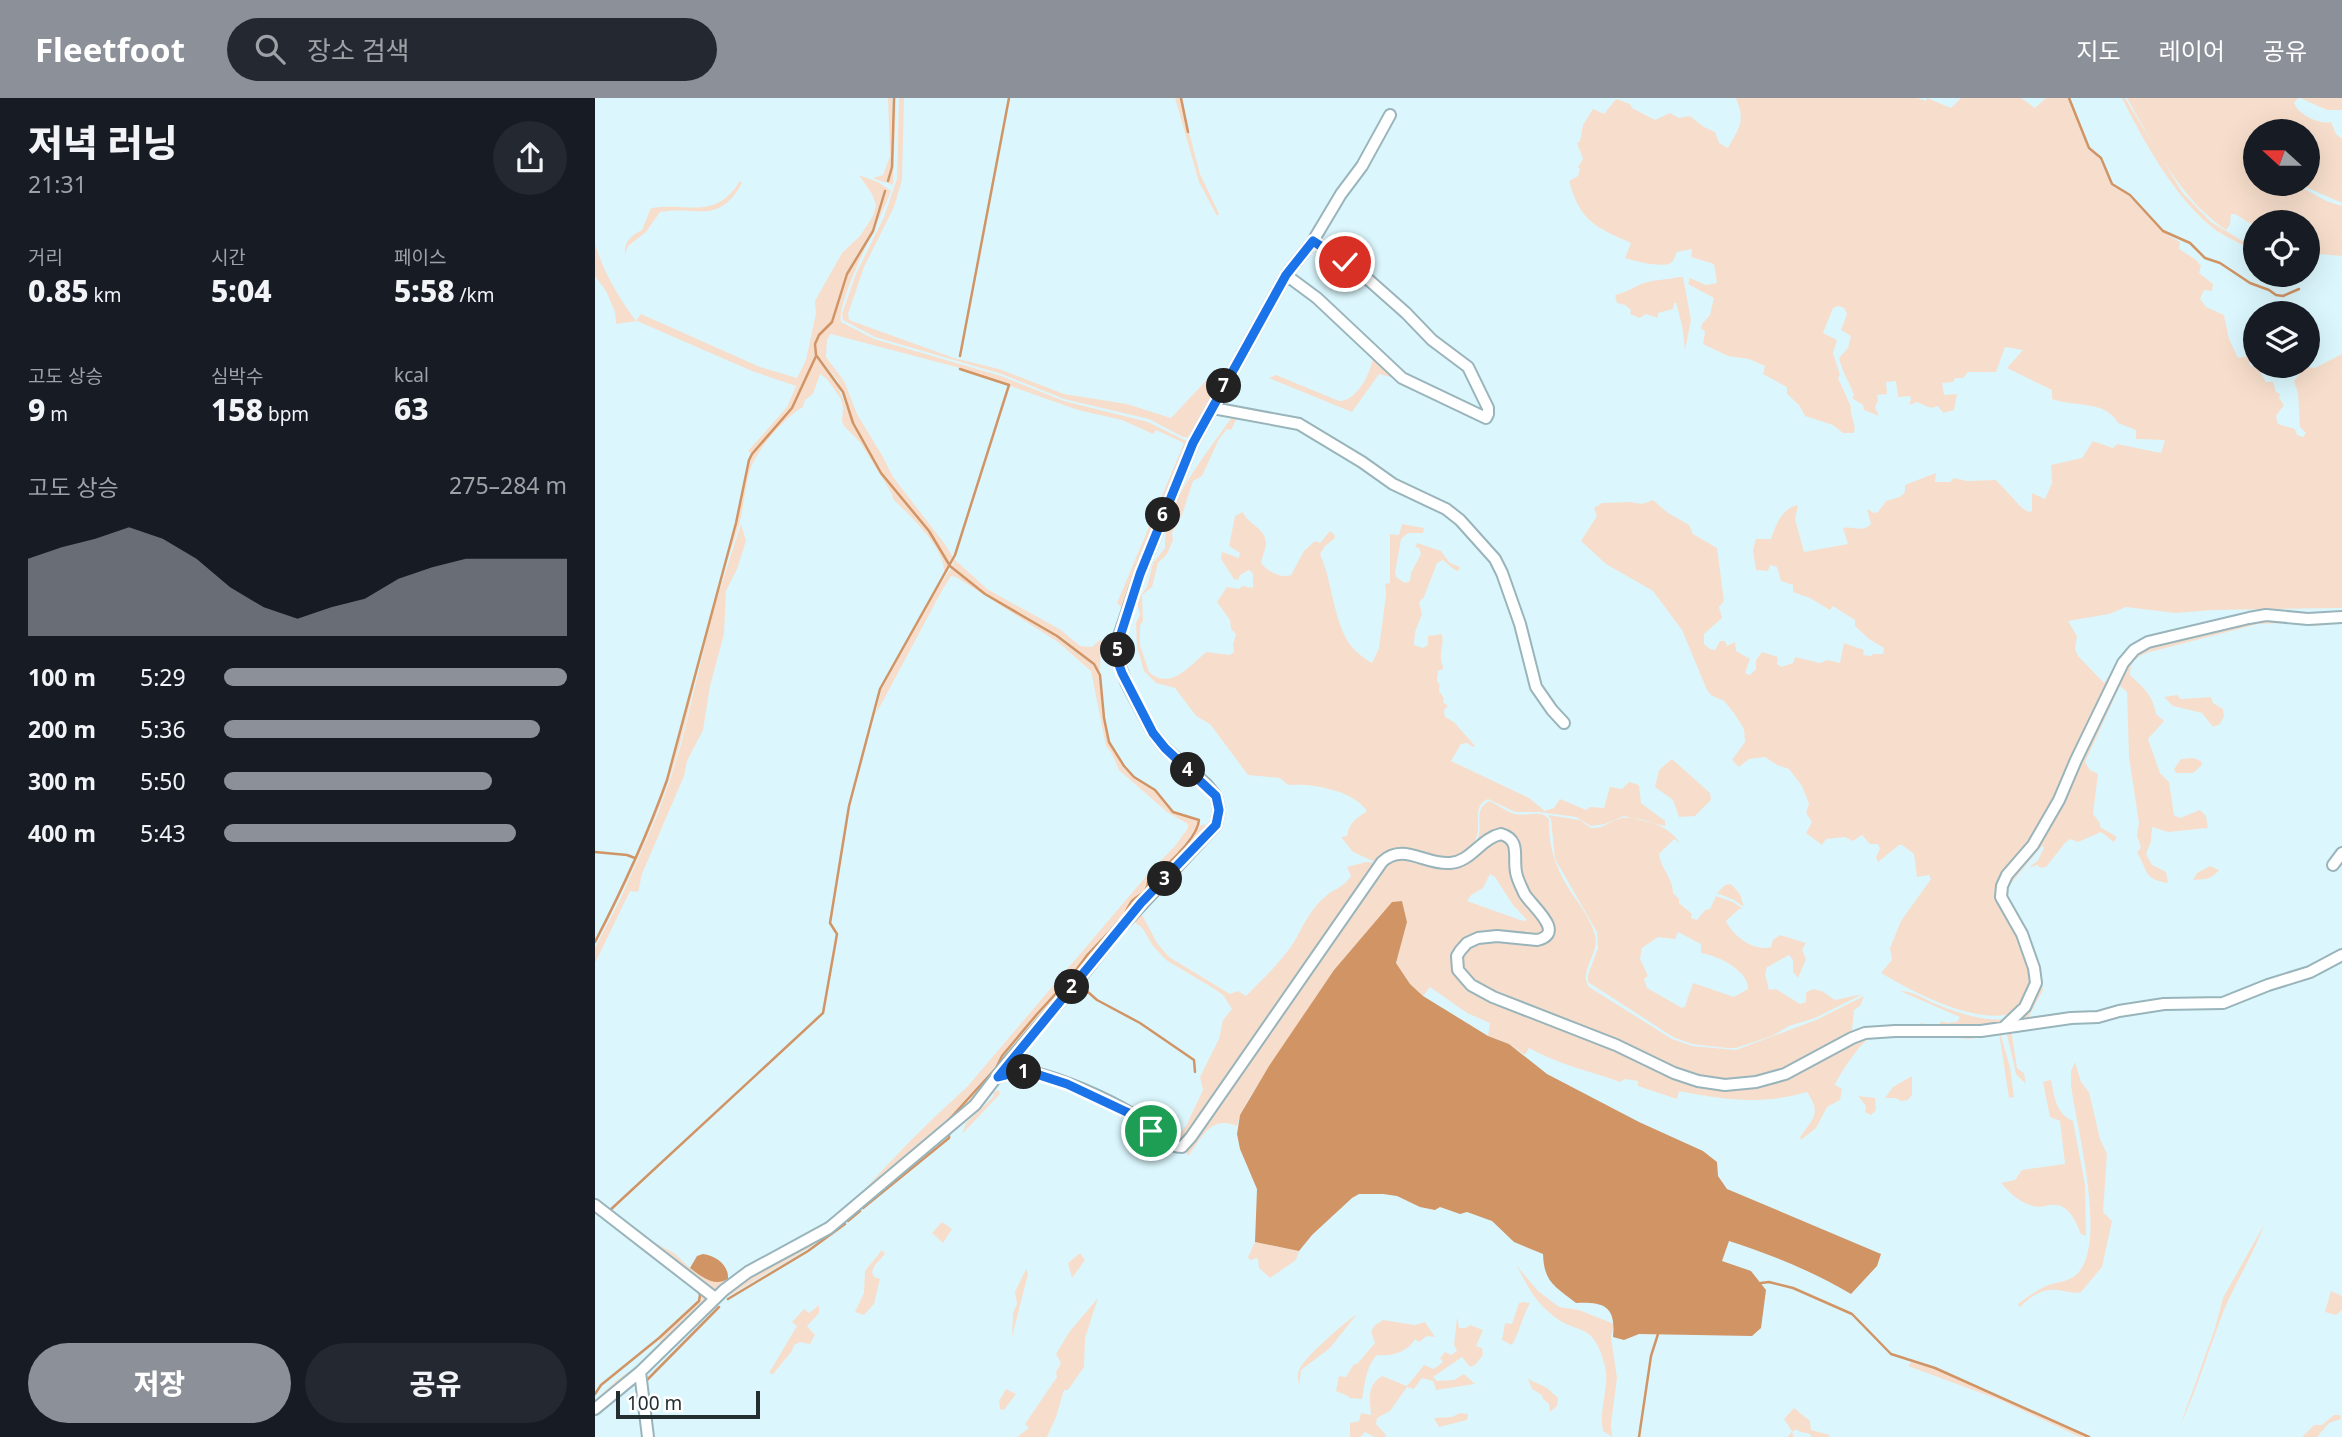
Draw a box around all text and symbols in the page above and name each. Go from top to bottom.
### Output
search box [227,18,717,81]
text: Fleetfoot [35,27,185,72]
icon: search [251,30,289,68]
text: 장소 검색 [307,32,409,68]
text: 지도 [2076,34,2121,67]
text: 레이어 [2159,34,2225,67]
text: 공유 [2263,34,2307,67]
text: 저녁 러닝 [28,116,178,168]
north arrow [2243,119,2321,196]
map controls [2243,119,2320,378]
button: share [493,121,567,195]
text: 21:31 [28,168,87,200]
button: locate [2243,210,2320,287]
pin [1315,232,1375,292]
icon: check [1326,243,1364,281]
text: 거리 [28,244,63,270]
text: 시간 [211,244,246,270]
text: 페이스 [394,244,446,270]
text: 0.85 [28,270,89,311]
text: 5:04 [211,270,272,311]
text: 5:58 [394,270,455,311]
text: km [89,282,121,308]
text: /km [455,282,495,308]
button: layers [2243,301,2320,378]
text: kcal [394,362,429,388]
text: 고도 상승 [28,363,103,389]
text: 심박수 [211,363,263,389]
pin: 7 [1207,368,1241,404]
text: 7 [1218,372,1229,398]
text: 63 [394,388,429,429]
text: 9 [28,389,45,430]
text: 158 [211,389,263,430]
text: m [45,401,68,427]
text: bpm [263,401,309,427]
text: 275–284 m [449,469,567,501]
text: 고도 상승 [28,471,119,503]
pin: 6 [1145,498,1181,532]
text: 6 [1157,501,1168,527]
pin: 5 [1100,632,1135,668]
text: 5 [1112,636,1123,662]
text: 100 m [28,661,96,693]
text: 5:29 [140,661,186,693]
text: 200 m [28,713,96,745]
text: 5:36 [140,713,186,745]
pin: 4 [1171,752,1205,788]
text: 4 [1182,756,1193,782]
text: 300 m [28,765,96,797]
text: 5:50 [140,765,186,797]
text: 400 m [28,817,96,849]
text: 5:43 [140,817,186,849]
pin: 3 [1147,862,1183,896]
text: 3 [1159,865,1170,891]
pin: 2 [1055,970,1089,1004]
text: 2 [1066,973,1077,999]
pin: 1 [1007,1054,1041,1090]
text: 1 [1018,1058,1029,1084]
pin [1121,1101,1181,1161]
icon: arrive [1132,1112,1170,1150]
button: 저장 [28,1343,291,1423]
button: 공유 [305,1343,567,1423]
scale bar [616,1388,759,1420]
text: 100 m [627,1390,682,1416]

